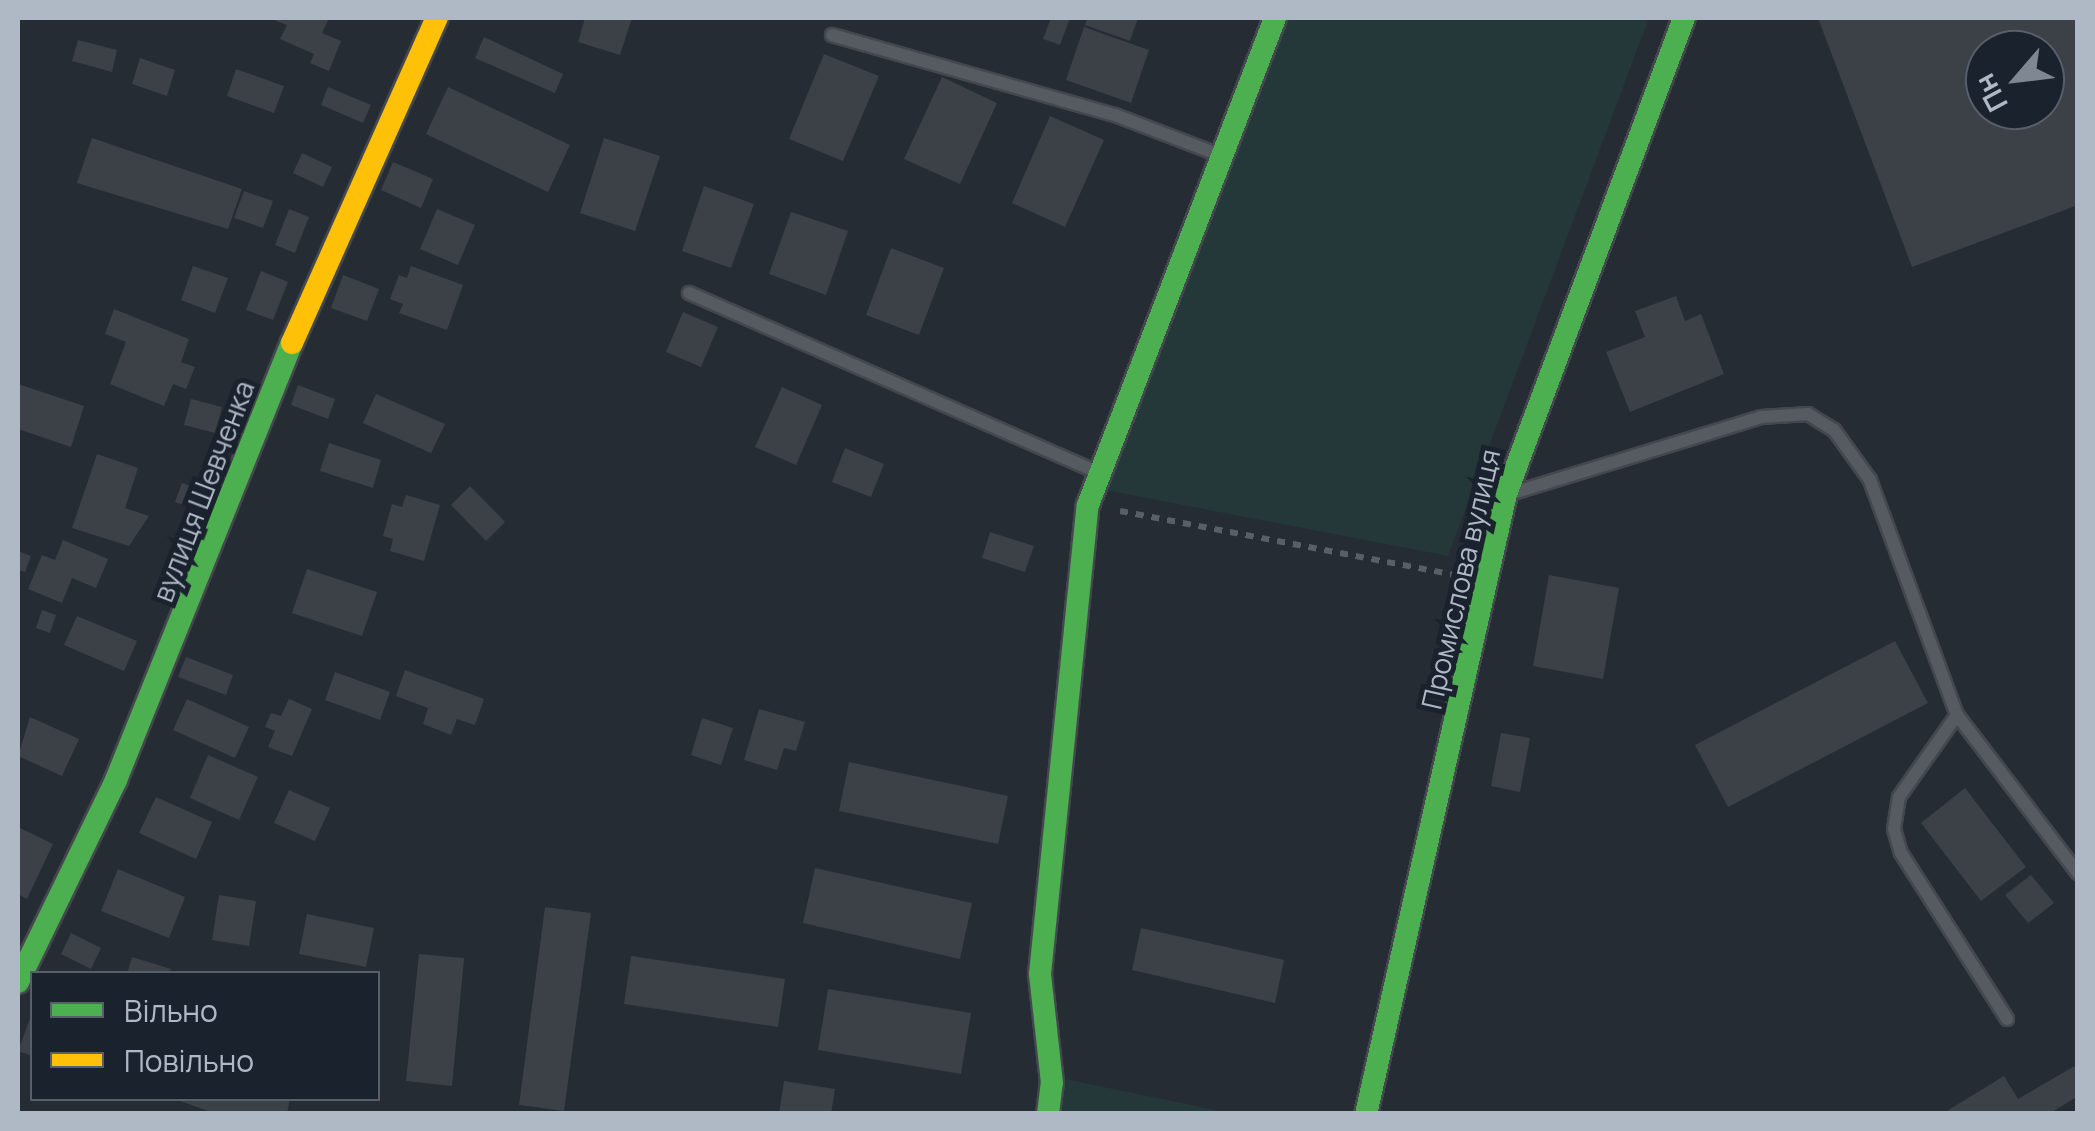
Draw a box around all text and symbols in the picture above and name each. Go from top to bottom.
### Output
north arrow [1965,30,2065,130]
text: Пн [1965,68,2016,119]
street label: вулиця Шевченка [145,376,261,606]
street label: Промислова вулиця [1414,446,1506,712]
legend [30,971,380,1101]
text: Вільно [124,990,218,1031]
text: Повільно [124,1040,254,1081]

